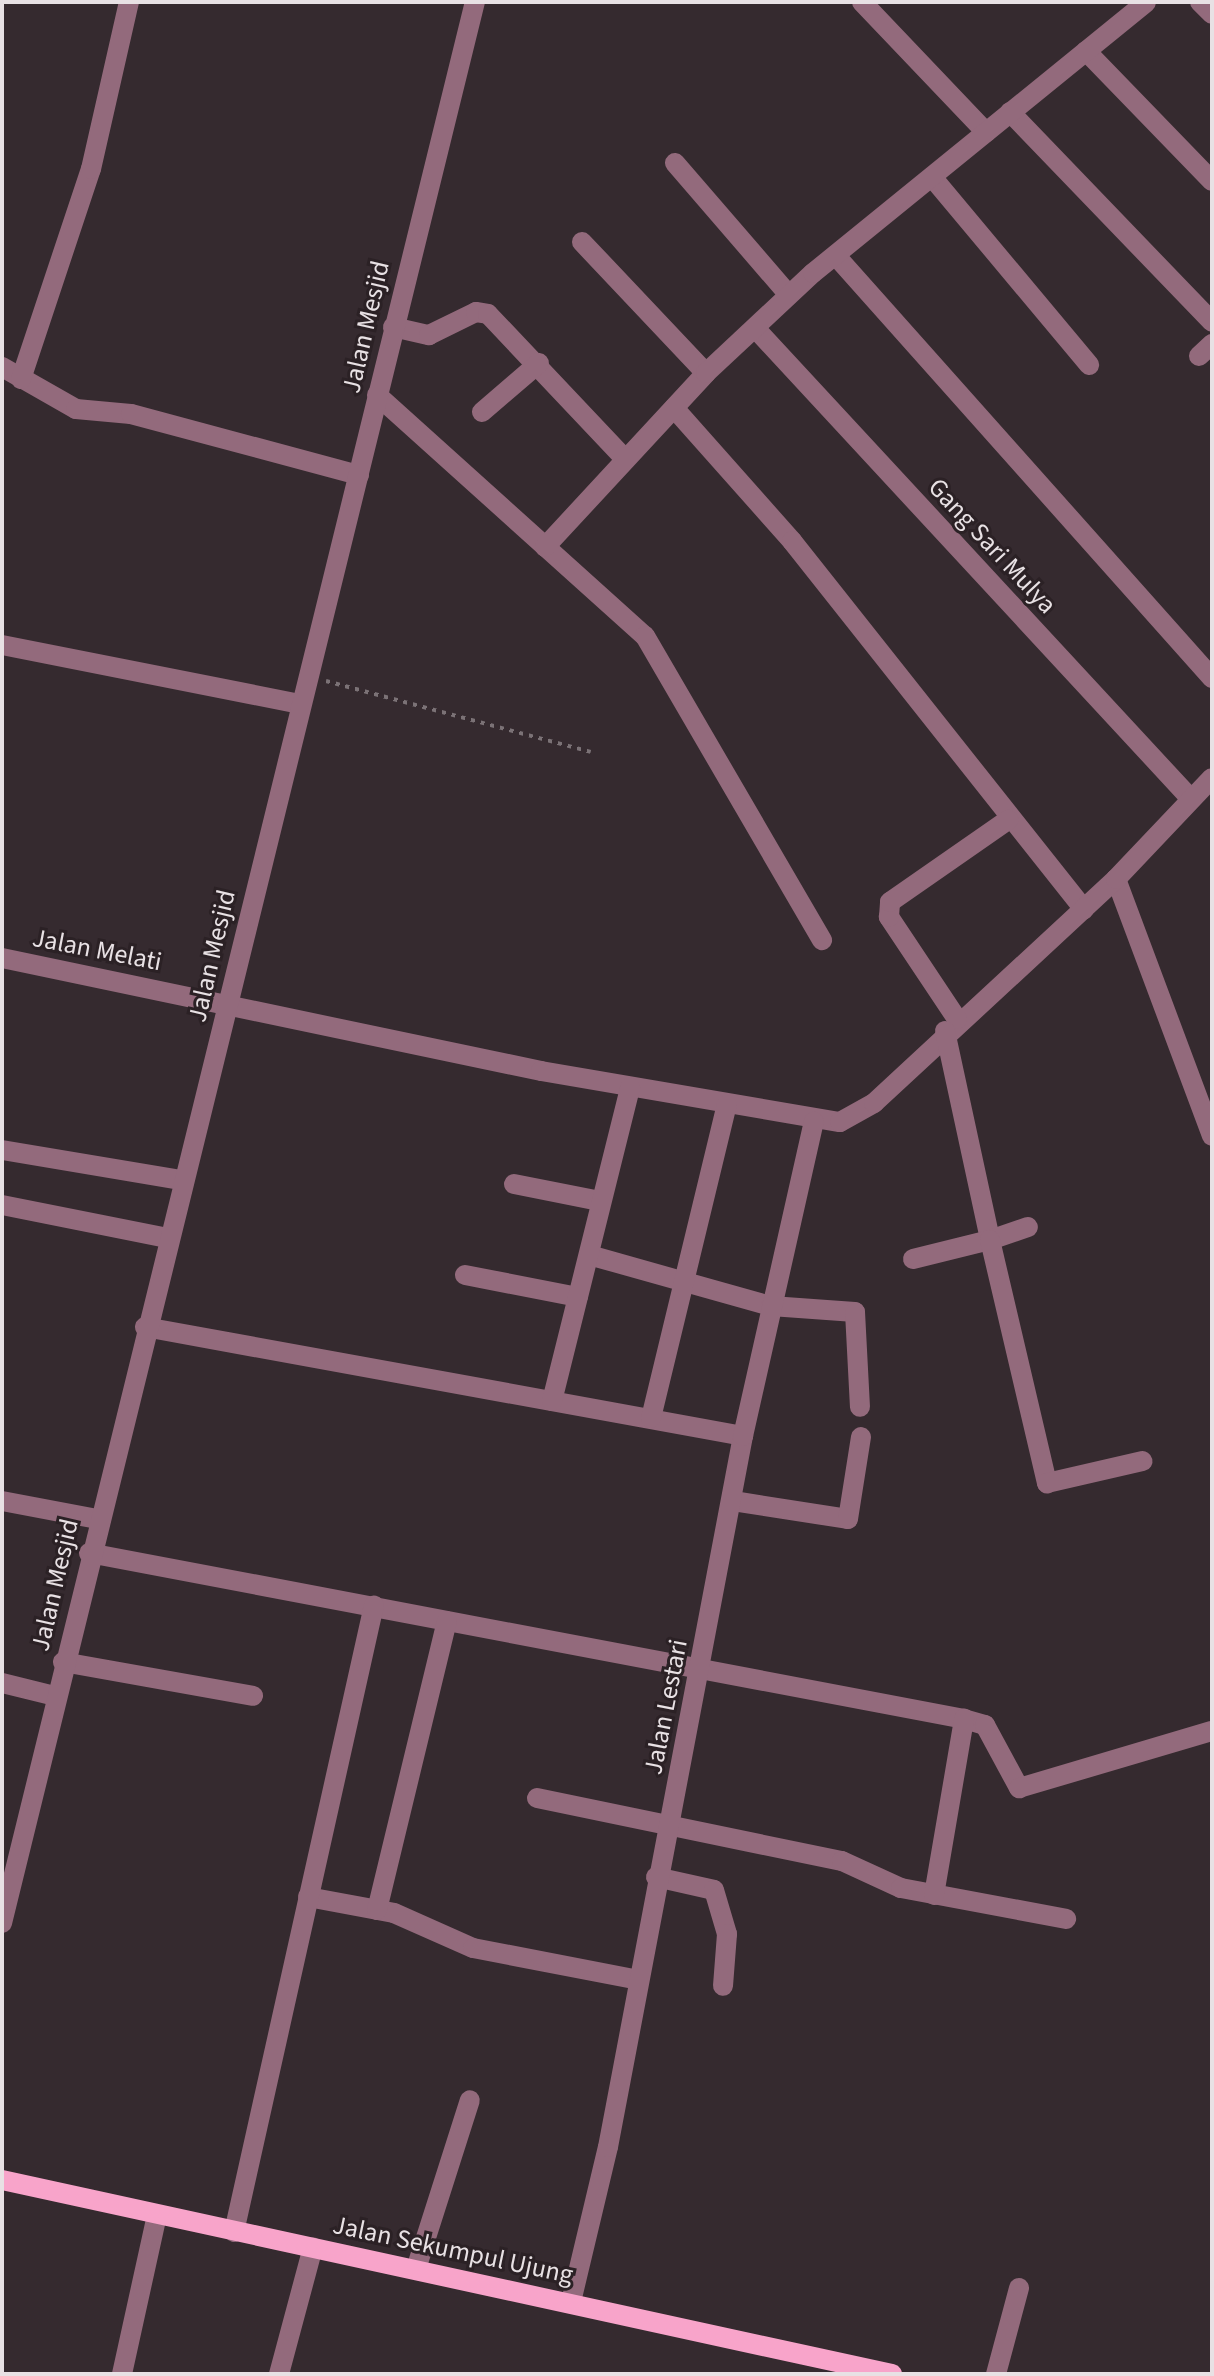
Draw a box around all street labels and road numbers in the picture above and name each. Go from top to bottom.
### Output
street label: Jalan Mesjid [336,258,396,396]
street label: Gang Sari Mulya [921,472,1063,620]
street label: Jalan Mesjid [182,887,242,1025]
street label: Jalan Melati [30,922,164,978]
street label: Jalan Mesjid [25,1516,85,1654]
street label: Jalan Lestari [638,1637,694,1777]
street label: Jalan Sekumpul Ujung [330,2209,576,2291]

